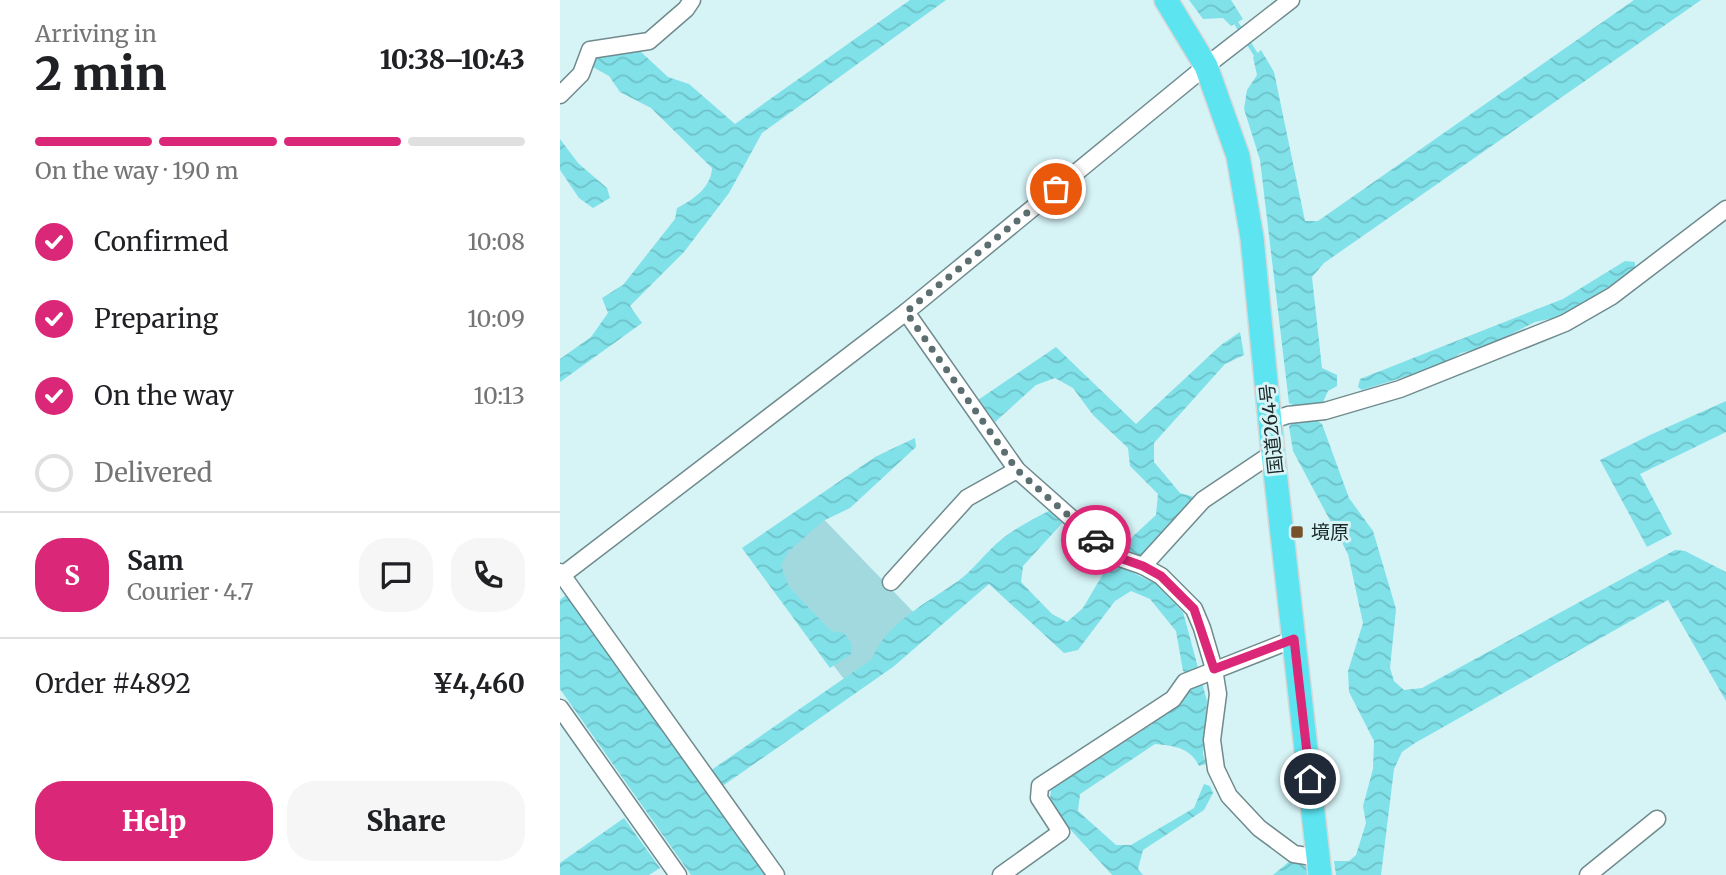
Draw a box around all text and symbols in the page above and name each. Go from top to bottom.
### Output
text: Arriving in [35,19,157,48]
text: 10:38–10:43 [380,43,525,76]
text: 2 min [35,45,167,103]
text: On the way · 190 m [35,156,239,185]
pin [1026,159,1086,219]
icon: bag [1037,170,1075,208]
icon: check [35,223,73,261]
text: Confirmed [94,225,229,258]
text: 10:08 [467,227,525,256]
icon: check [35,300,73,338]
text: Preparing [94,302,218,335]
text: 10:09 [467,304,525,333]
icon: check [35,377,73,415]
text: On the way [94,379,234,412]
text: 10:13 [474,381,525,410]
street label: 国道264号 [1254,382,1288,476]
text: Delivered [94,456,213,489]
courier [1061,505,1131,575]
place label: 境原 [1311,520,1349,544]
icon: car [1077,521,1115,559]
marker: 境原 [1289,524,1305,540]
button: chat [359,538,433,612]
button: phone [451,538,525,612]
text: Sam [127,544,184,577]
text: S [64,559,80,592]
text: Courier · 4.7 [127,577,254,606]
text: Order #4892 [35,667,191,700]
text: ¥4,460 [433,667,525,700]
pin [1280,749,1340,809]
icon: home [1291,760,1329,798]
button: Help [35,781,273,861]
button: Share [287,781,525,861]

